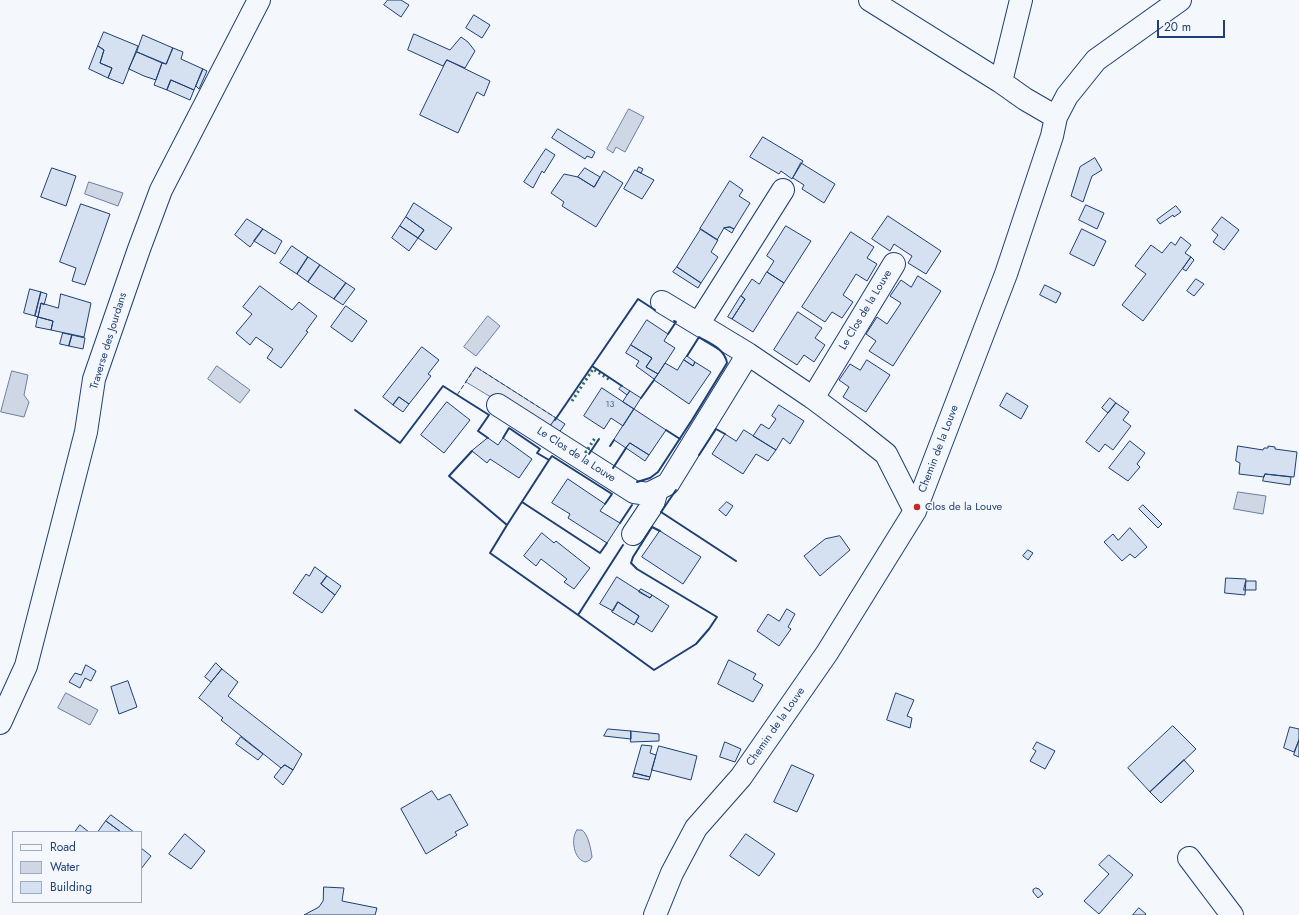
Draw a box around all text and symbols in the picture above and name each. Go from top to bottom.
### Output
scale bar [1159,12,1227,38]
text: 20 m [1164,18,1191,36]
street label: Le Clos de la Louve [837,268,895,352]
street label: Traverse des Jourdans [88,291,130,391]
house number: 13 [606,400,614,410]
street label: Chemin de la Louve [916,403,962,495]
street label: Le Clos de la Louve [534,425,618,485]
place label: Clos de la Louve [925,500,1002,514]
marker: Clos de la Louve [912,502,922,512]
street label: Chemin de la Louve [744,685,808,769]
legend [12,831,142,903]
text: Road [50,838,76,856]
text: Water [50,858,80,876]
text: Building [50,878,92,896]

